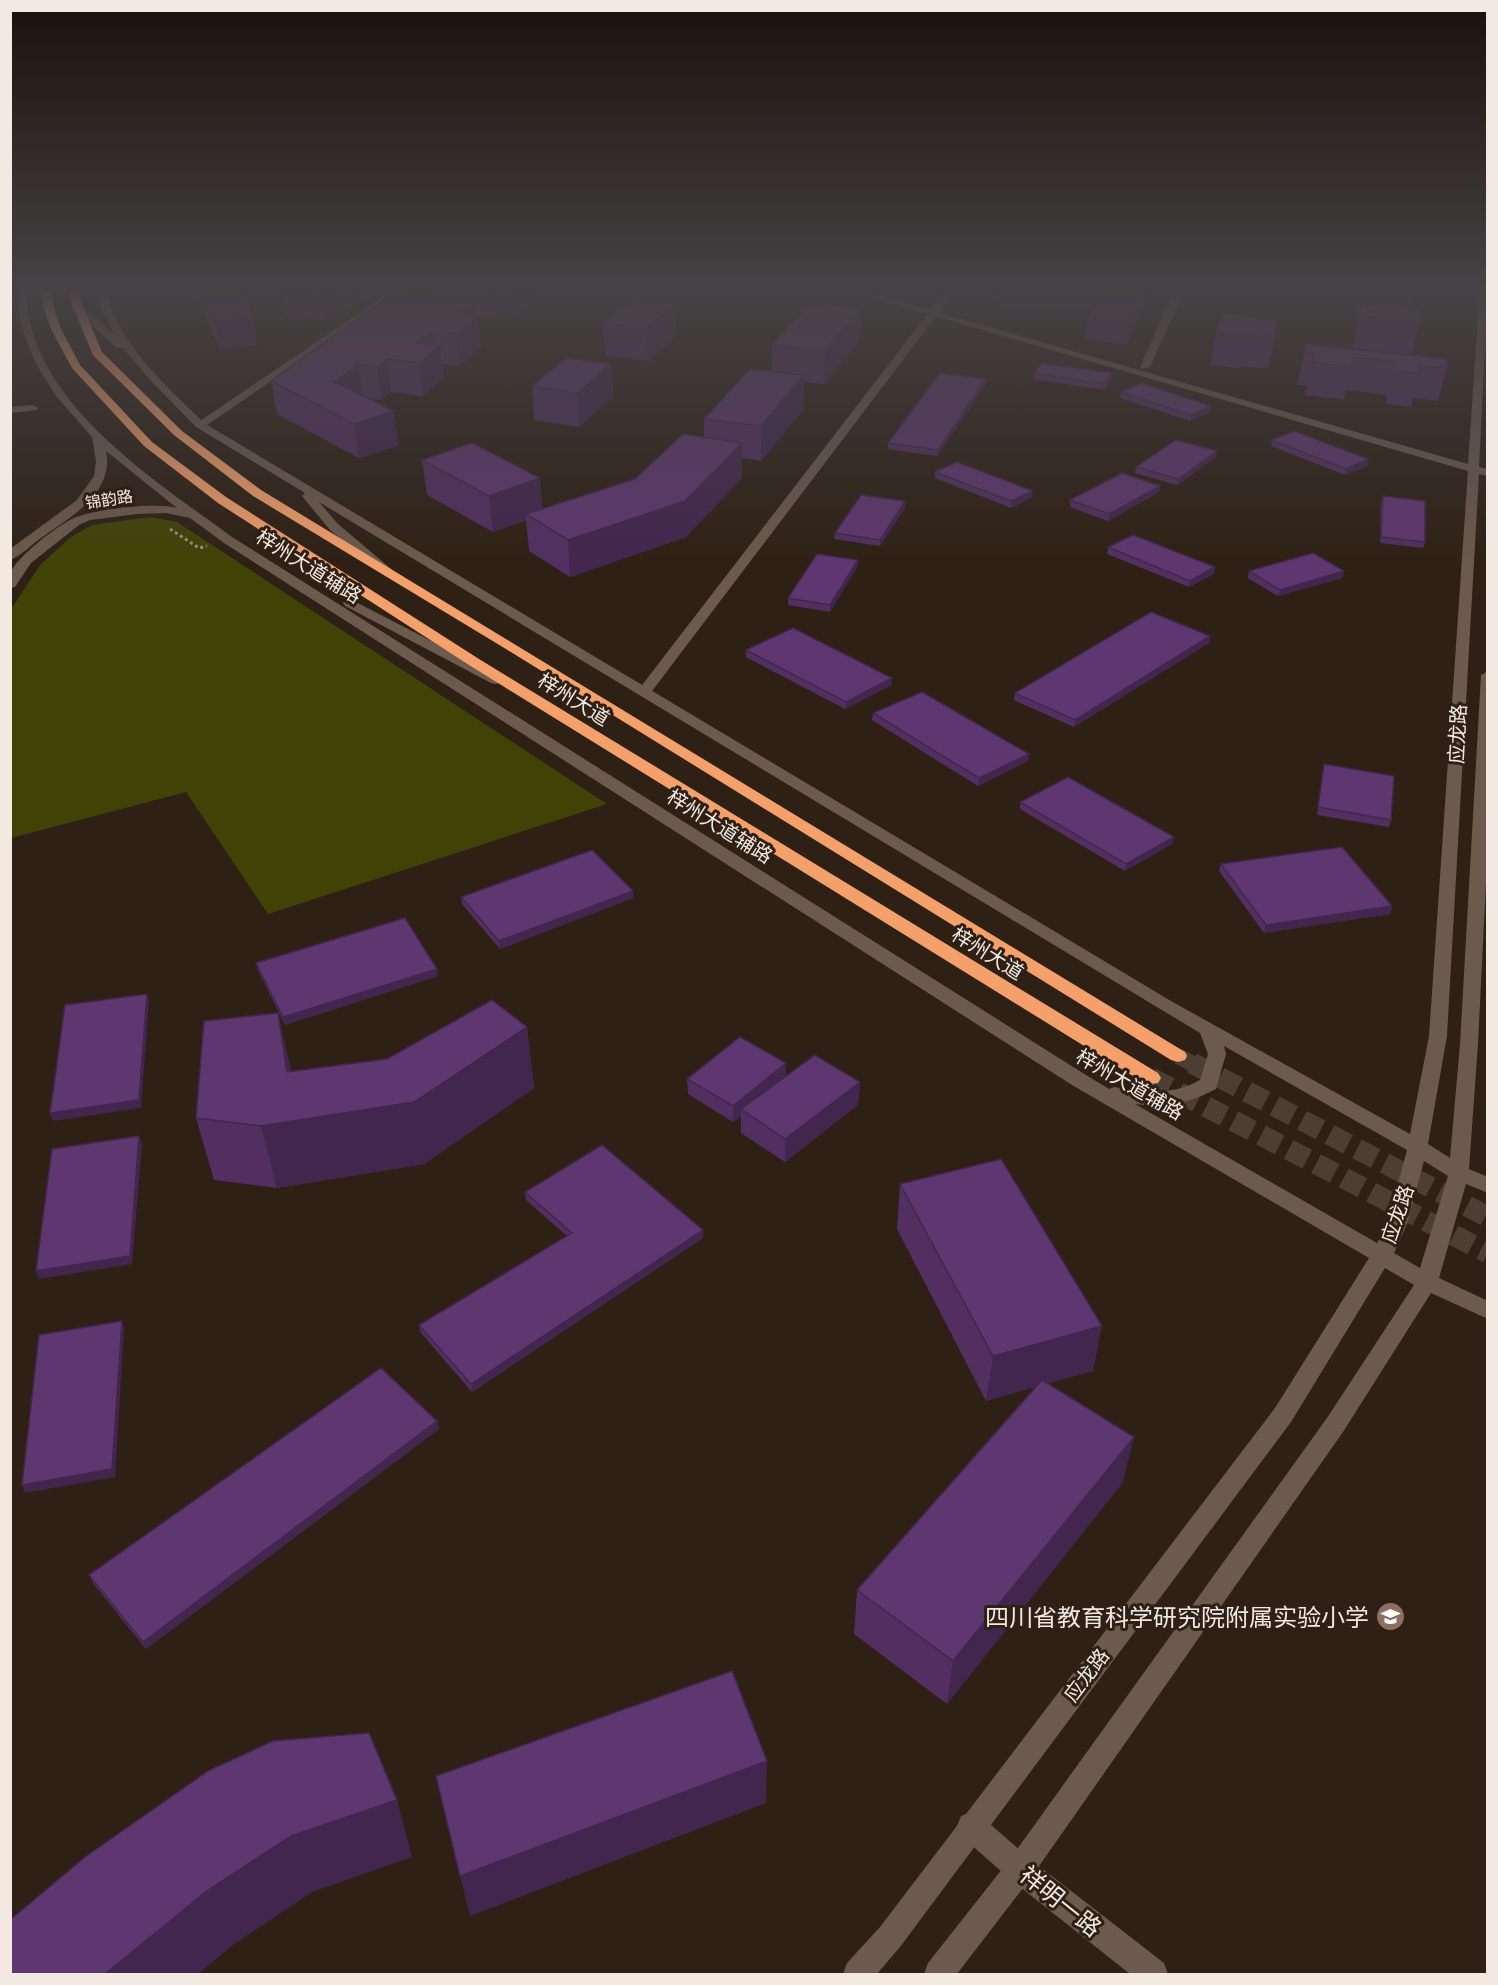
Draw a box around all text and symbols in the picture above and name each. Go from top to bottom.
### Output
street label: 锦韵路 [84,484,134,514]
street label: 梓州大道辅路 [251,523,367,609]
street label: 梓州大道 [533,666,615,732]
street label: 应龙路 [1442,703,1472,765]
street label: 梓州大道辅路 [662,783,778,869]
street label: 梓州大道 [947,920,1029,986]
street label: 梓州大道辅路 [1071,1042,1189,1126]
street label: 应龙路 [1374,1181,1420,1247]
place label: 四川省教育科学研究院附属实验小学 [985,1601,1369,1633]
school or university icon: 四川省教育科学研究院附属实验小学 [1374,1601,1406,1633]
street label: 应龙路 [1057,1643,1115,1707]
street label: 祥明一路 [1014,1858,1108,1944]

